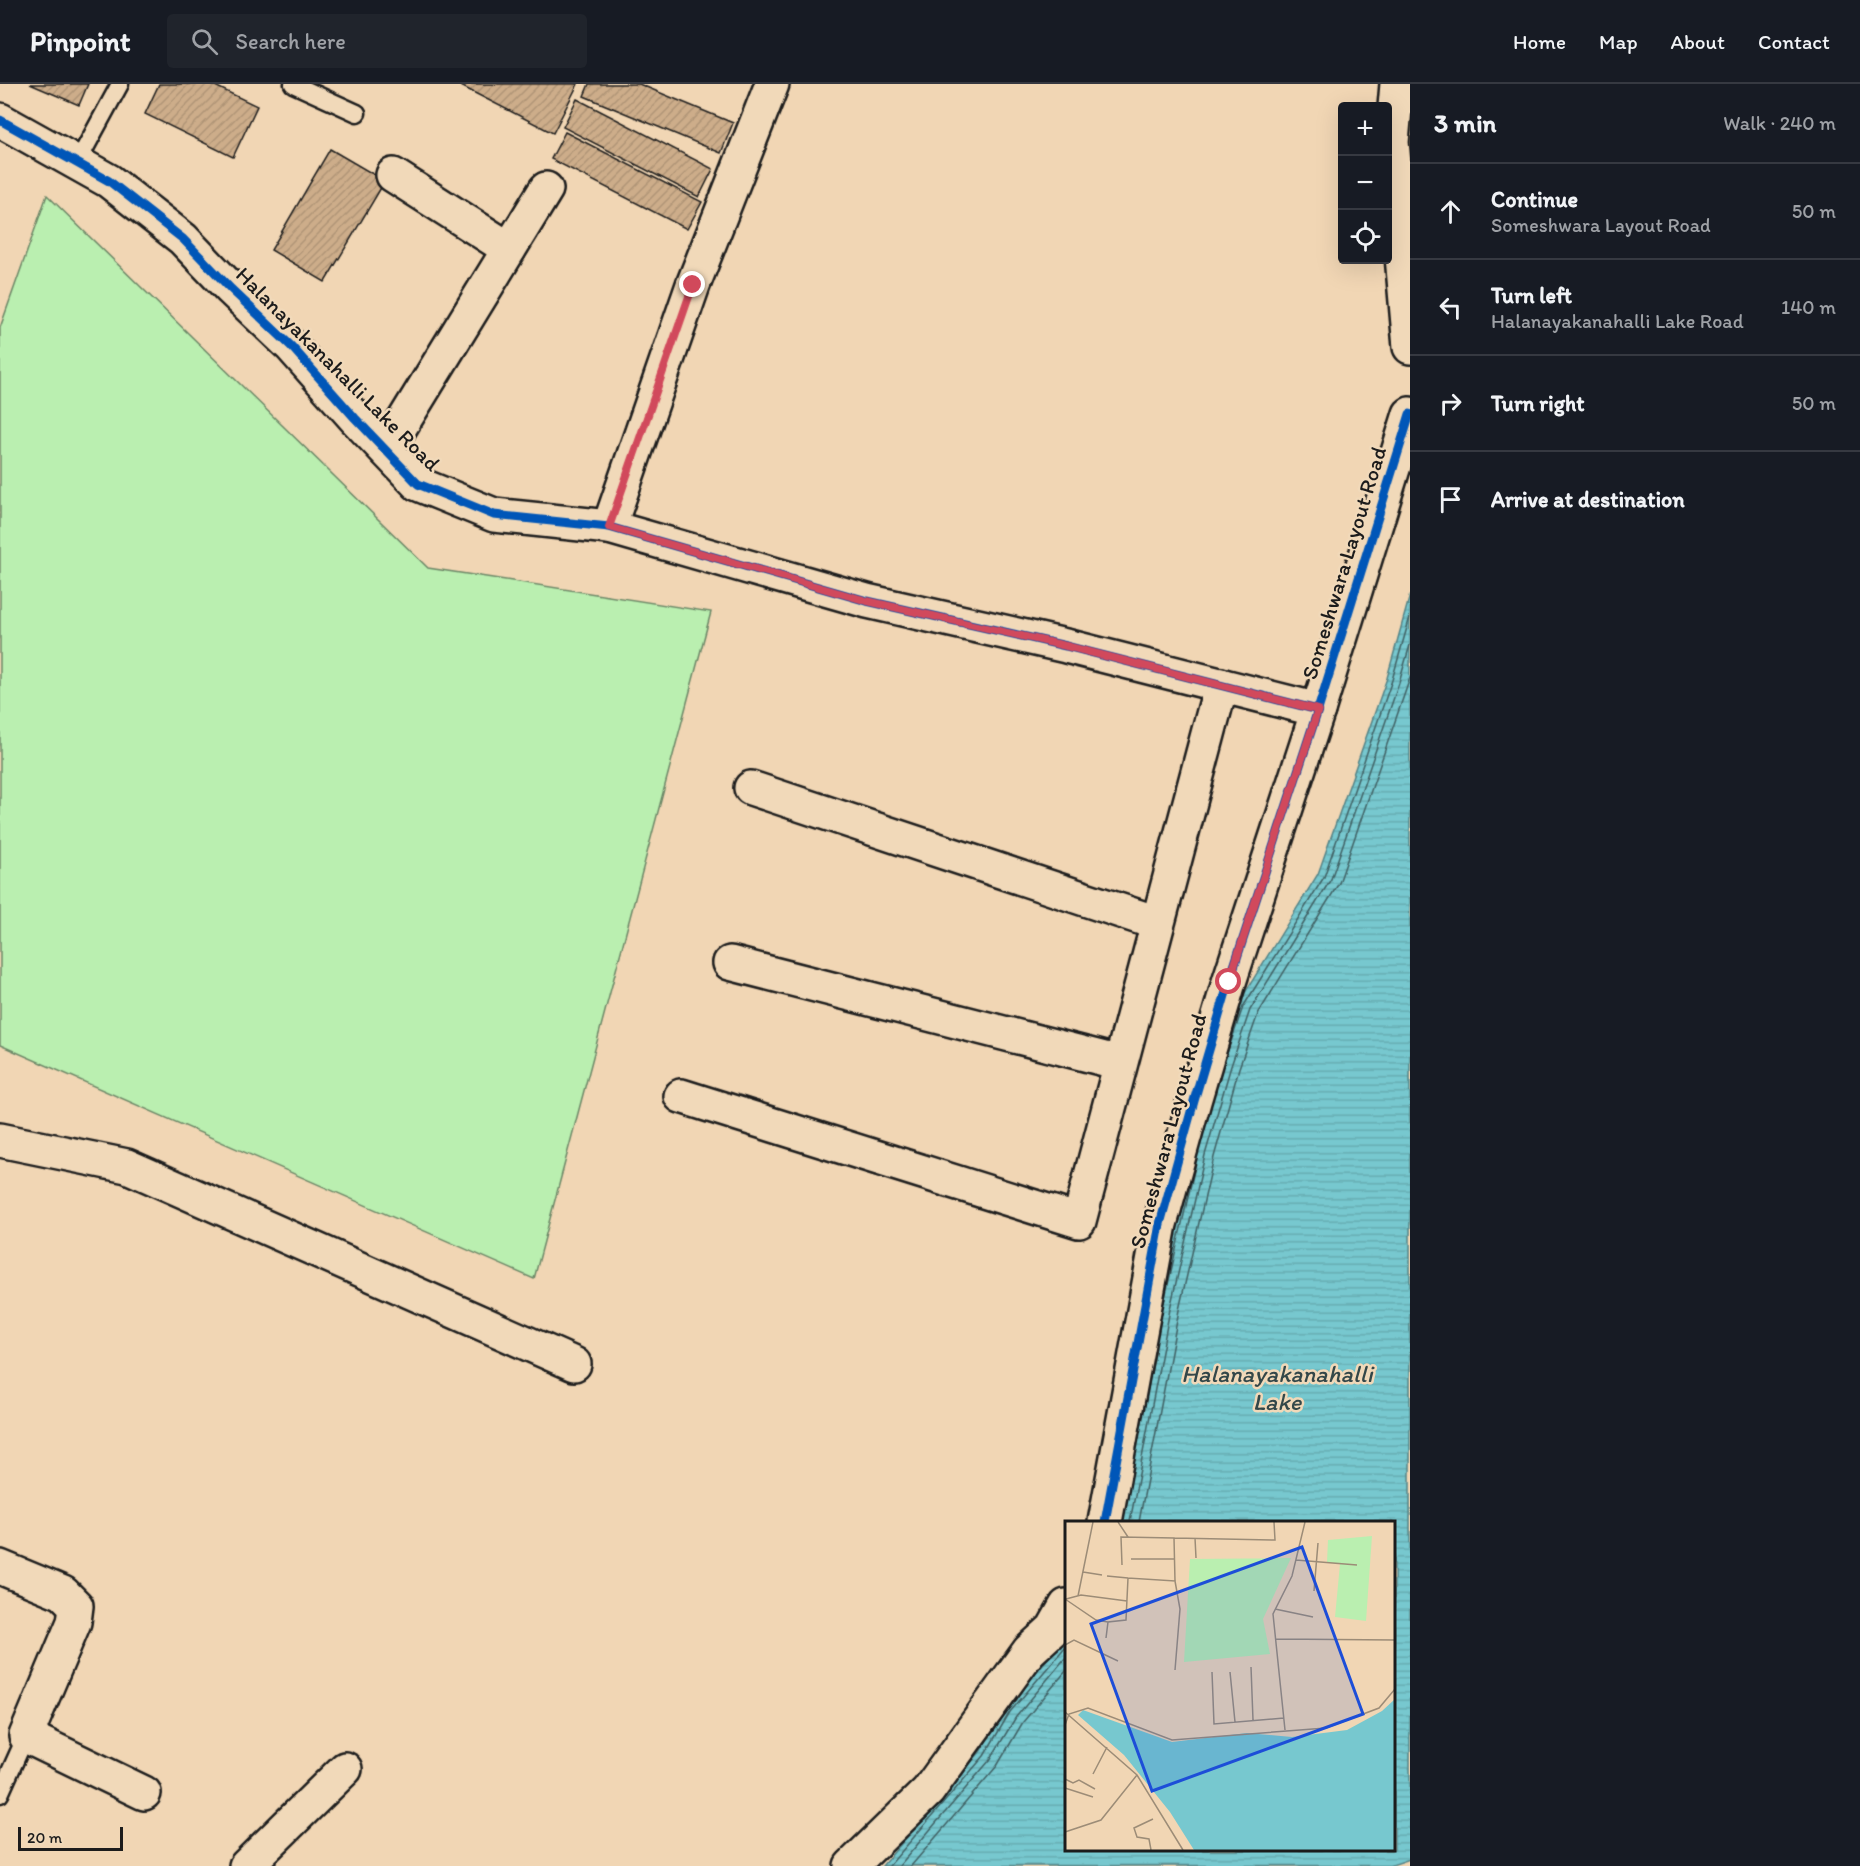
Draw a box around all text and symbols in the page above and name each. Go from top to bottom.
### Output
search box [167,14,587,68]
text: Pinpoint [30,24,131,58]
icon: search [188,25,221,58]
text: Search here [236,28,346,55]
text: Home [1513,29,1566,54]
text: Map [1599,29,1638,54]
text: About [1671,29,1725,54]
text: Contact [1758,29,1830,54]
map controls [1338,102,1392,264]
button: + [1338,102,1392,156]
text: 3 min [1434,107,1496,139]
text: Walk · 240 m [1723,111,1836,135]
button: − [1338,156,1392,210]
text: Continue [1491,186,1578,213]
icon: ahead [1434,195,1467,228]
text: 50 m [1792,199,1836,223]
button: locate [1338,210,1392,264]
text: Someshwara Layout Road [1491,213,1711,237]
street label: Halanayakanahalli Lake Road [230,261,446,477]
route end [679,271,705,297]
text: Turn left [1491,282,1572,309]
icon: left [1434,291,1467,324]
text: 140 m [1781,295,1836,319]
text: Halanayakanahalli Lake Road [1491,309,1744,333]
icon: right [1434,387,1467,420]
text: Turn right [1491,390,1585,417]
text: 50 m [1792,391,1836,415]
street label: Someshwara Layout Road [1296,443,1392,683]
icon: arrive [1434,483,1467,516]
text: Arrive at destination [1491,486,1685,513]
route start [1215,968,1241,994]
street label: Someshwara Layout Road [1124,1011,1212,1251]
water label: Halanayakanahalli Lake [1181,1359,1375,1416]
inset map [1065,1521,1395,1851]
scale bar [18,1824,123,1852]
text: 20 m [27,1828,62,1847]

